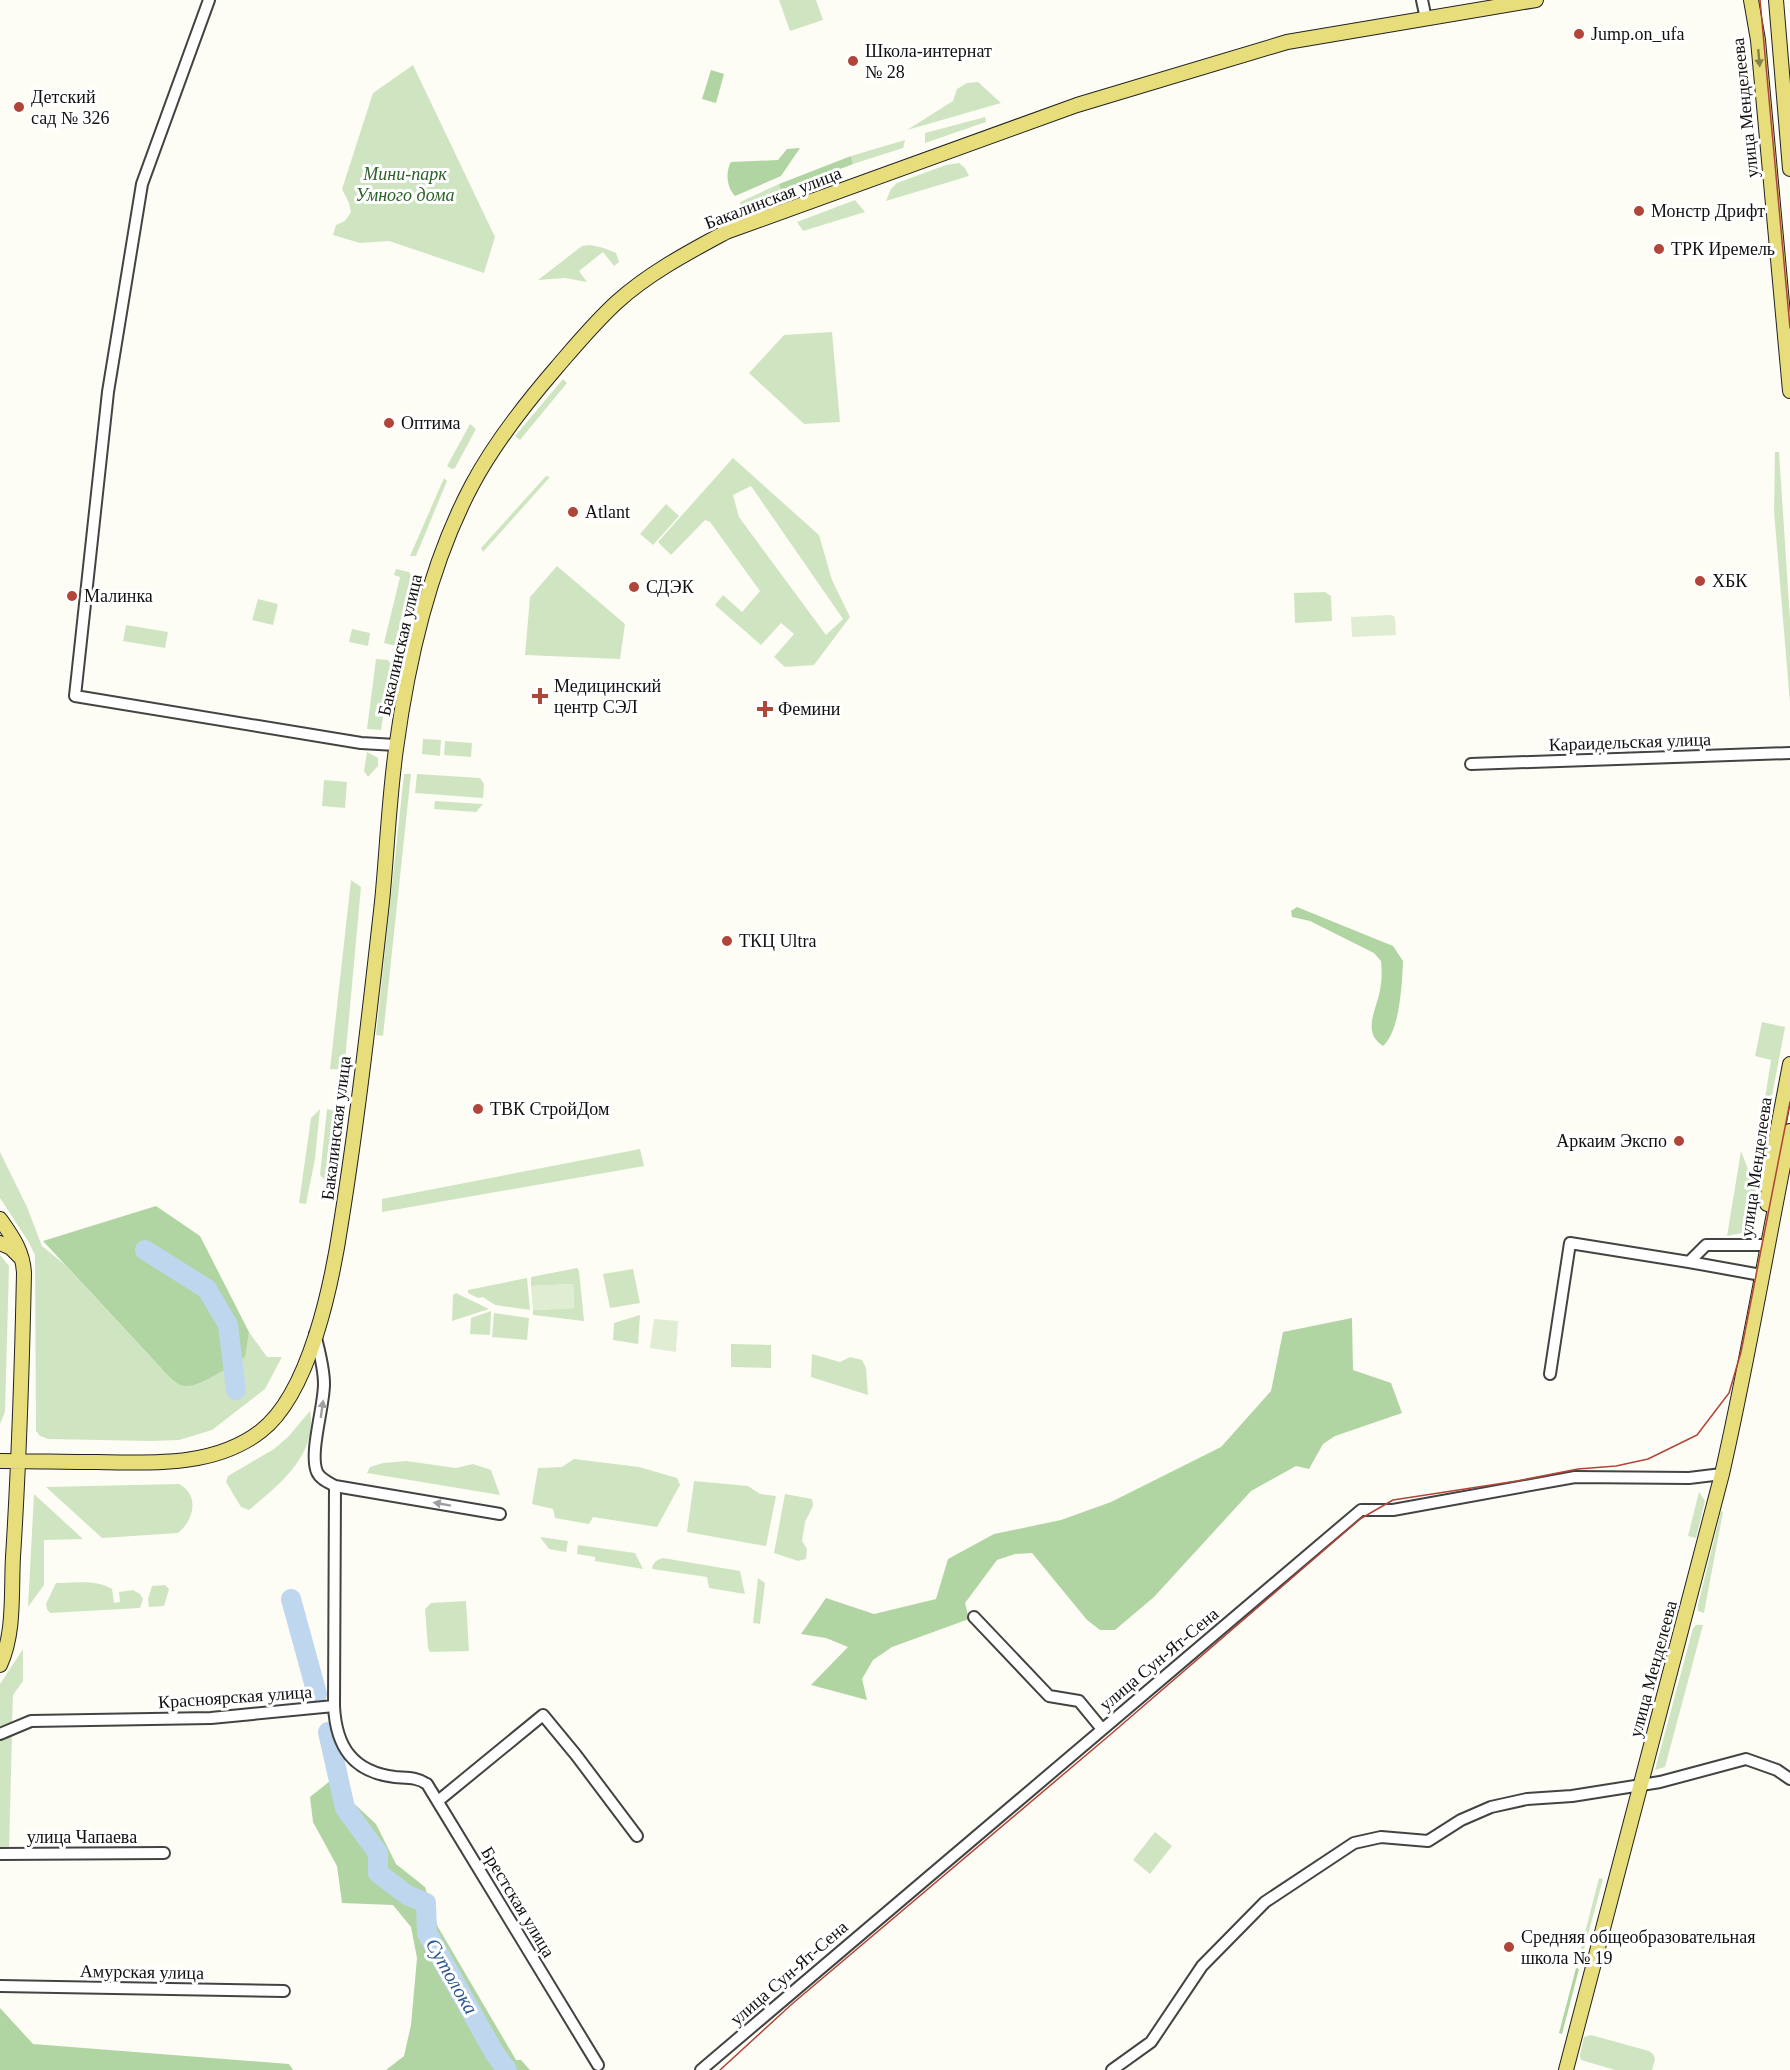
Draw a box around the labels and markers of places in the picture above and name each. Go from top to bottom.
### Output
place label: Jump.on_ufa [1591,24,1685,44]
marker: Jump.on_ufa [1572,27,1586,41]
place label: Школа-интернат № 28 [865,41,992,82]
marker: Школа-интернат № 28 [846,54,860,68]
place label: Детский сад № 326 [31,87,110,128]
marker: Детский сад № 326 [12,100,26,114]
place label: Монстр Дрифт [1651,201,1765,221]
marker: Монстр Дрифт [1632,204,1646,218]
place label: ТРК Иремель [1671,239,1775,259]
marker: ТРК Иремель [1652,242,1666,256]
place label: Оптима [401,413,460,433]
marker: Оптима [382,416,396,430]
place label: Atlant [585,502,630,522]
marker: Atlant [566,505,580,519]
place label: ХБК [1712,571,1748,591]
marker: ХБК [1693,574,1707,588]
place label: СДЭК [646,577,695,597]
marker: СДЭК [627,580,641,594]
place label: Малинка [84,586,153,606]
marker: Малинка [65,589,79,603]
place label: Медицинский центр СЭЛ [554,676,662,717]
marker: Медицинский центр СЭЛ [531,687,549,705]
place label: Фемини [778,699,841,719]
marker: Фемини [756,700,774,718]
place label: ТКЦ Ultra [739,931,816,951]
marker: ТКЦ Ultra [720,934,734,948]
place label: ТВК СтройДом [490,1099,609,1119]
marker: ТВК СтройДом [471,1102,485,1116]
place label: Аркаим Экспо [1556,1131,1667,1151]
marker: Аркаим Экспо [1672,1134,1686,1148]
place label: Средняя общеобразовательная школа № 19 [1521,1927,1756,1968]
marker: Средняя общеобразовательная школа № 19 [1502,1940,1516,1954]

